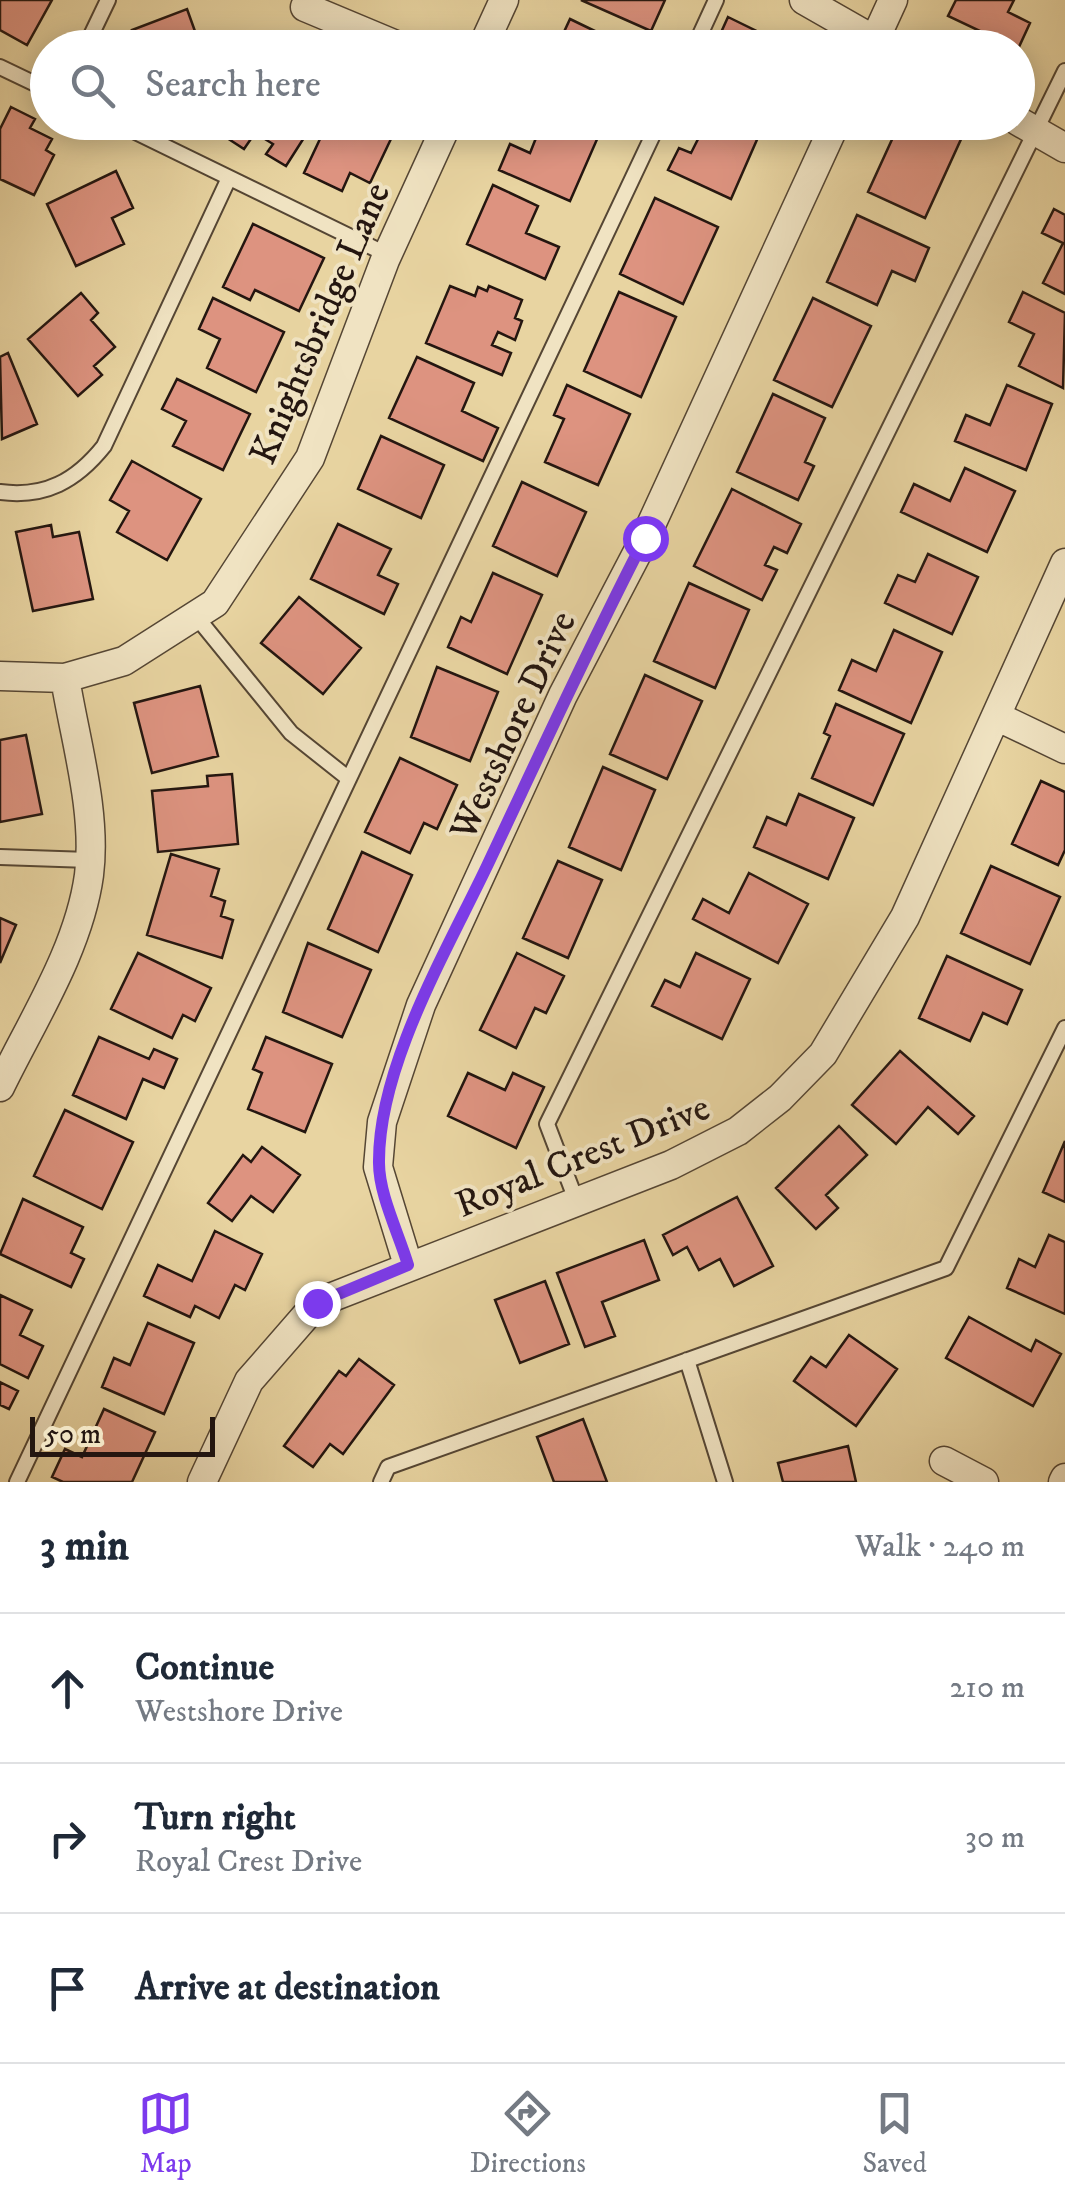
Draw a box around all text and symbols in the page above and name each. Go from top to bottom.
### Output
search box [30,30,1035,140]
icon: search [65,58,120,113]
text: Search here [145,61,321,109]
street label: Knightsbridge Lane [240,176,402,472]
route start [623,516,669,562]
street label: Westshore Drive [439,604,588,849]
street label: Royal Crest Drive [449,1084,717,1230]
route end [295,1281,341,1327]
scale bar [30,1412,215,1456]
text: 50 m [45,1417,101,1452]
text: 3 min [40,1521,129,1573]
text: Walk · 240 m [855,1527,1025,1567]
text: Continue [135,1644,274,1692]
icon: ahead [40,1661,95,1716]
text: 210 m [950,1668,1025,1708]
text: Westshore Drive [135,1692,343,1732]
text: Turn right [135,1794,296,1842]
icon: right [40,1811,95,1866]
text: 30 m [965,1818,1025,1858]
text: Royal Crest Drive [135,1842,362,1882]
icon: arrive [40,1961,95,2016]
text: Arrive at destination [135,1964,440,2012]
tab: Map [138,2086,193,2181]
tab: Directions [470,2086,586,2181]
tab: Saved [862,2086,927,2181]

